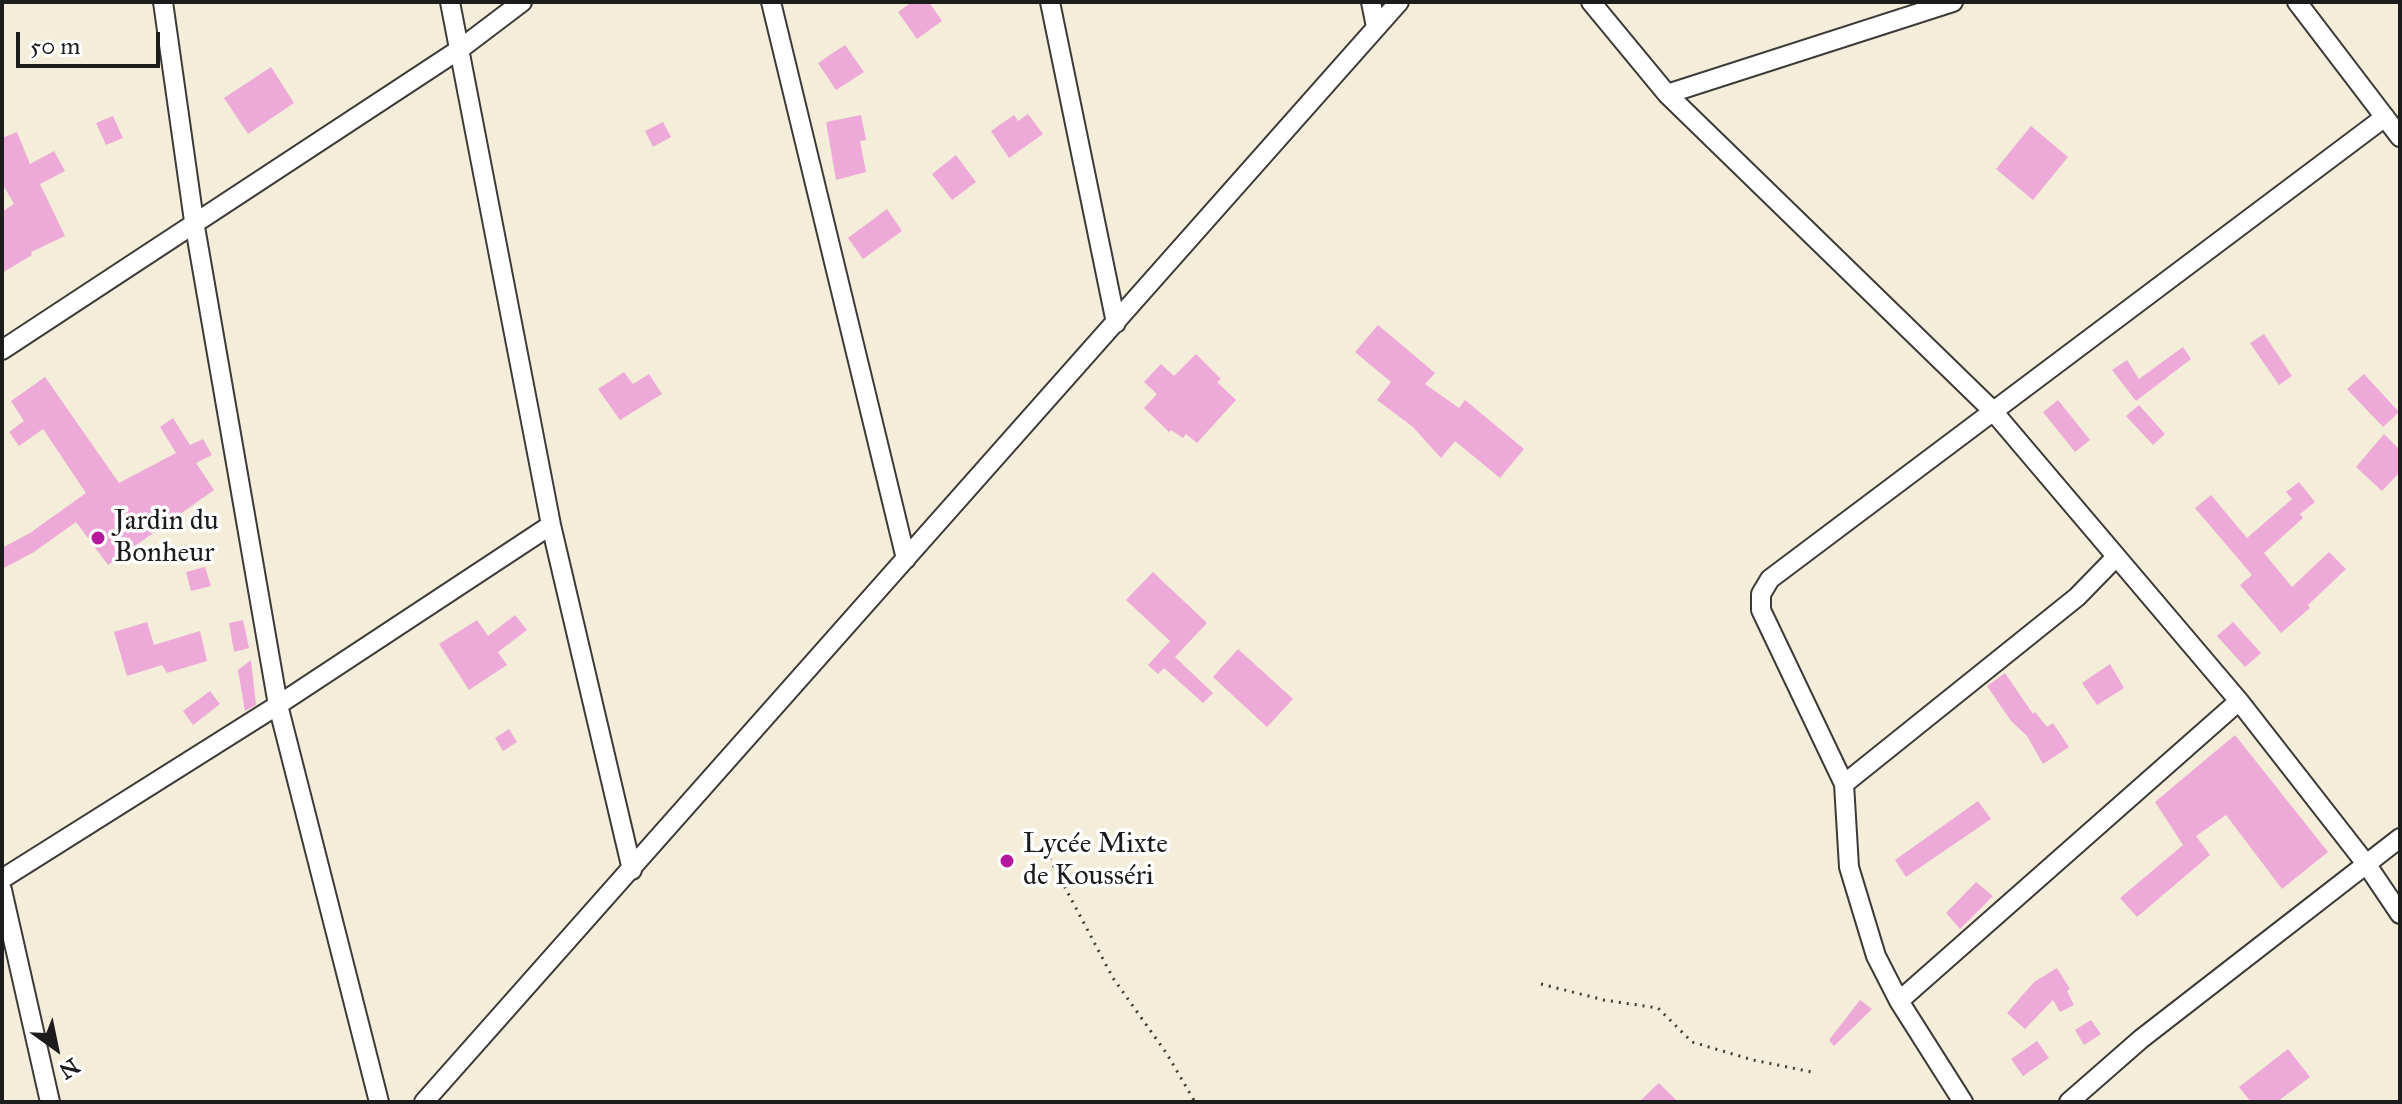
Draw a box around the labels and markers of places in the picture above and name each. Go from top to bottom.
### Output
place label: Jardin du Bonheur [114,505,219,571]
marker: Jardin du Bonheur [89,529,107,547]
place label: Lycée Mixte de Kousséri [1023,828,1168,894]
marker: Lycée Mixte de Kousséri [998,852,1016,870]

